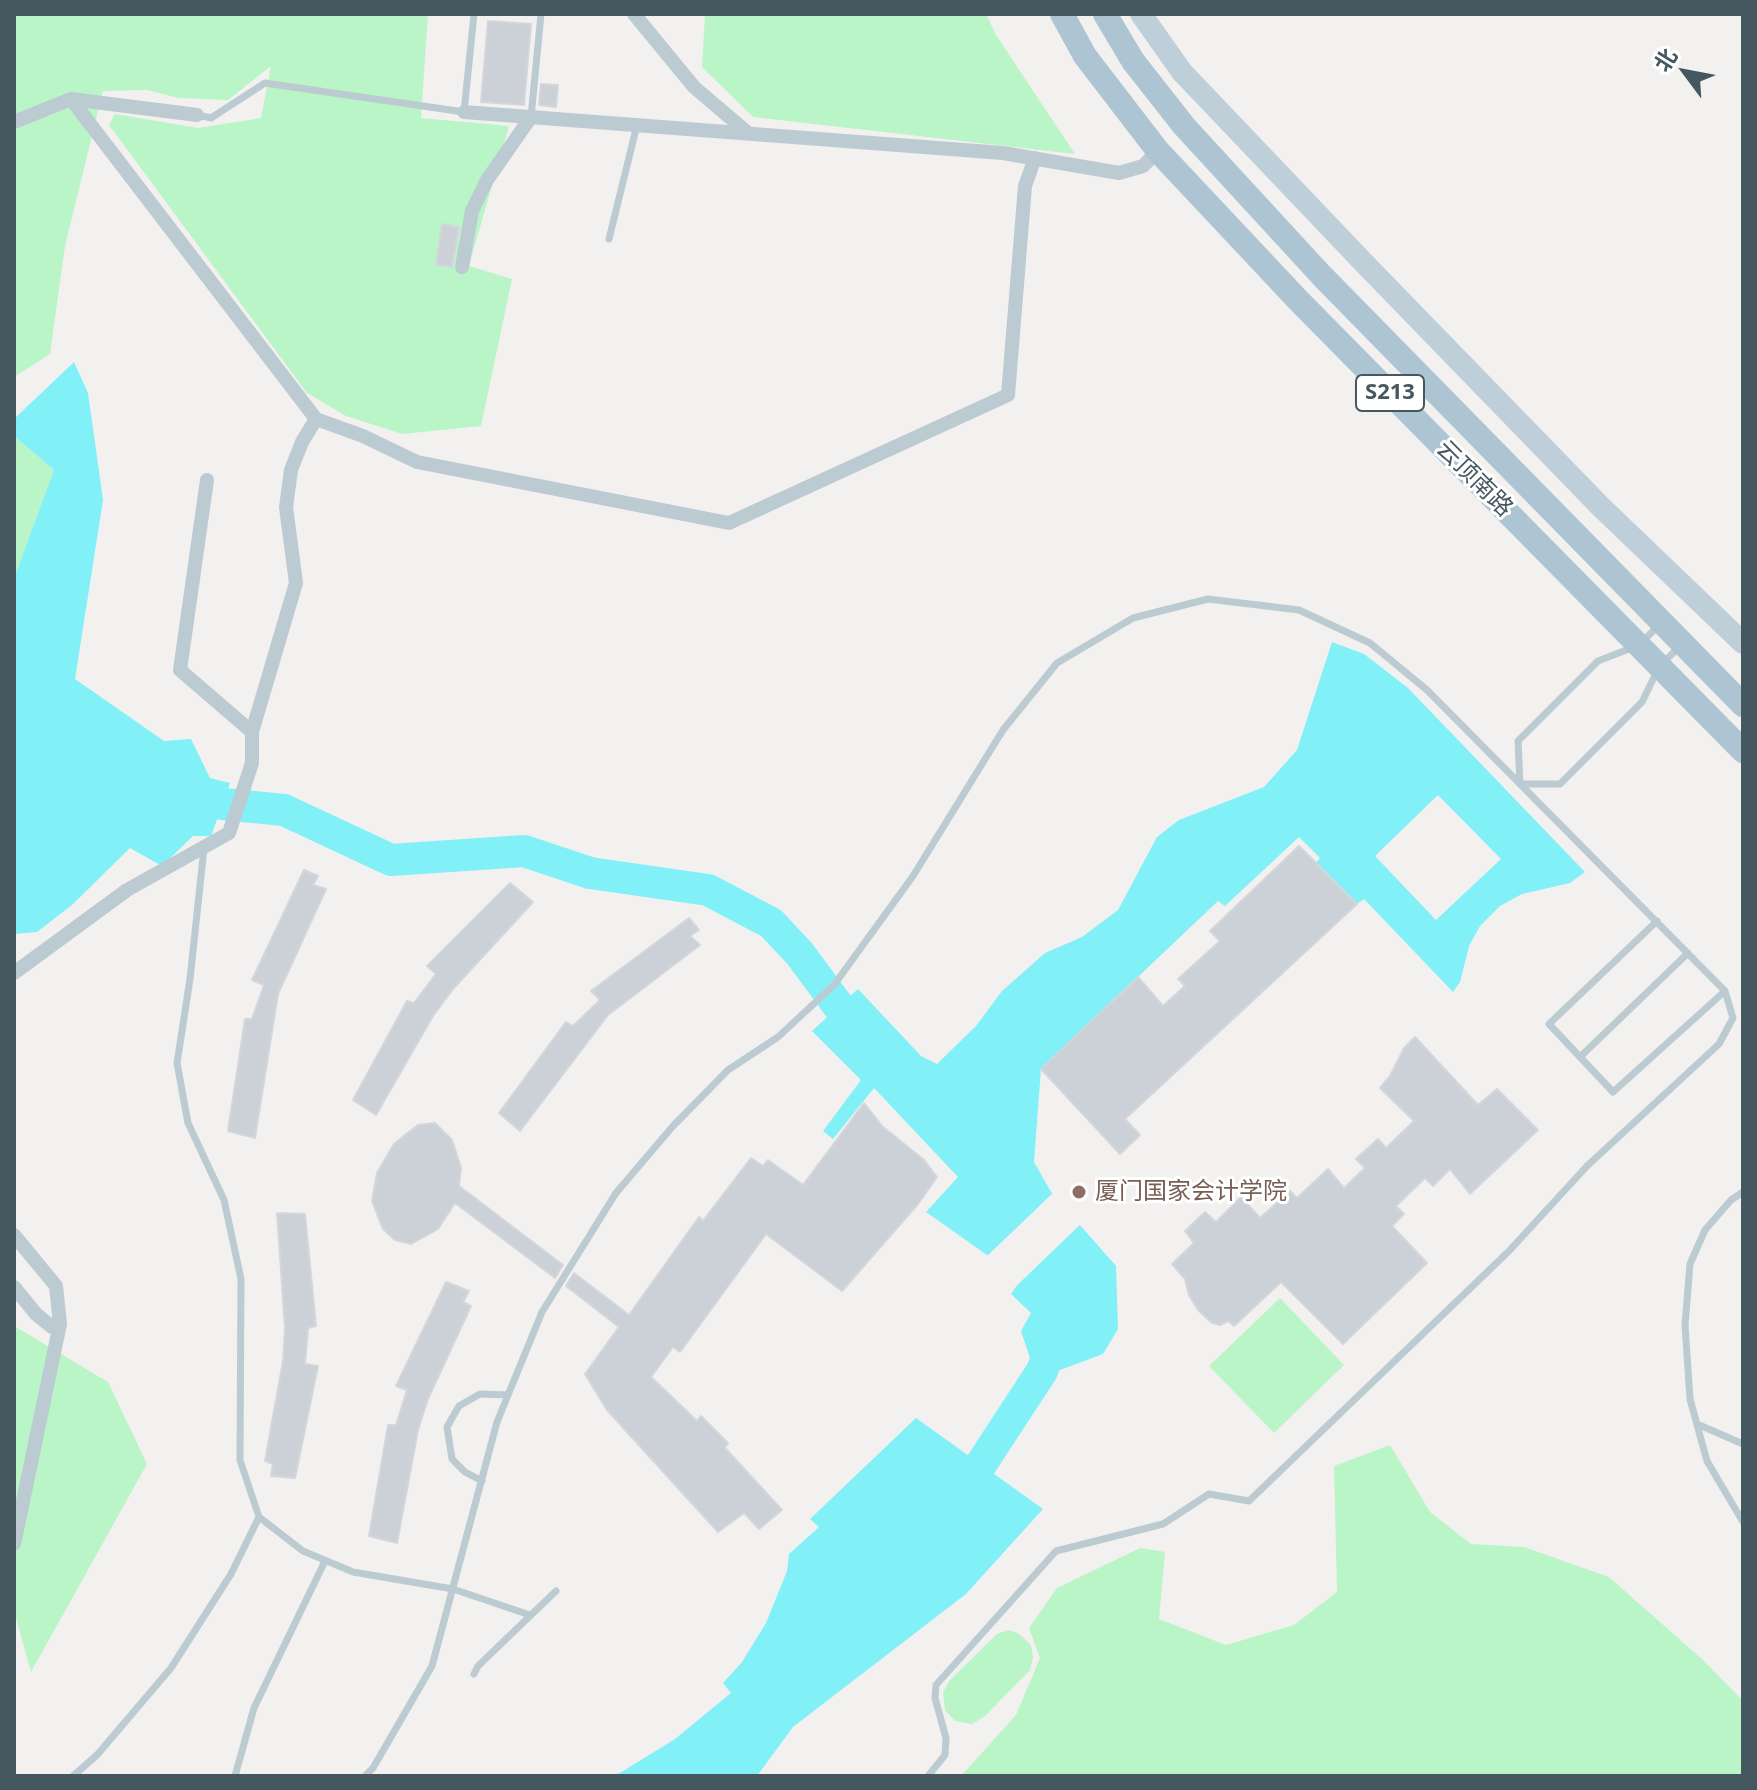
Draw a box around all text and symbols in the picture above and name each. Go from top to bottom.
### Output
north arrow [1645,32,1725,112]
text: 北 [1646,42,1683,77]
road number: S213 [1356,375,1424,411]
street label: 云顶南路 [1430,435,1518,523]
place label: 厦门国家会计学院 [1095,1178,1287,1206]
marker: 厦门国家会计学院 [1070,1183,1088,1201]

